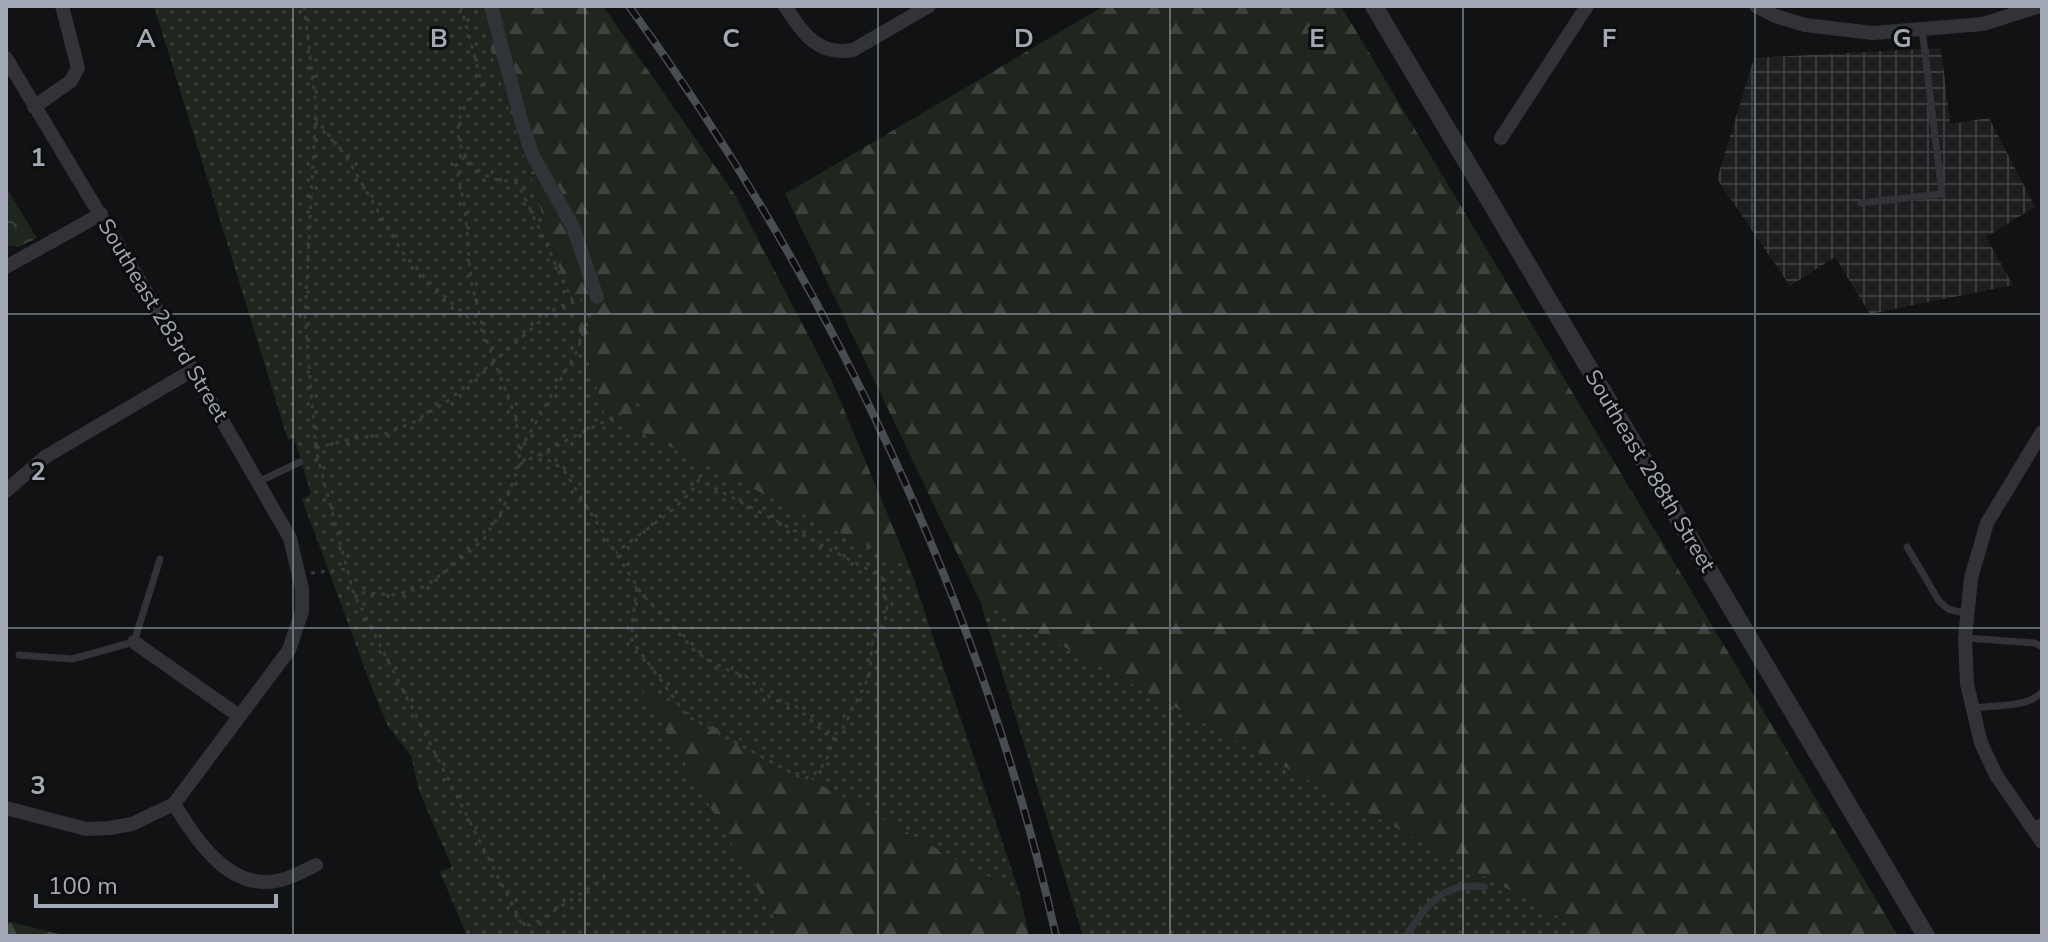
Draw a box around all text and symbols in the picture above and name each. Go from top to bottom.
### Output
text: A [136,21,156,56]
text: B [430,21,448,56]
text: C [722,21,740,56]
text: D [1014,21,1034,56]
text: E [1309,21,1325,56]
text: F [1602,21,1616,56]
text: G [1892,21,1912,56]
text: 1 [30,140,46,175]
street label: Southeast 283rd Street [91,213,236,427]
street label: Southeast 288th Street [1578,364,1722,578]
text: 2 [30,454,46,489]
text: 3 [30,768,46,803]
scale bar [36,858,276,908]
text: 100 m [48,870,118,902]

